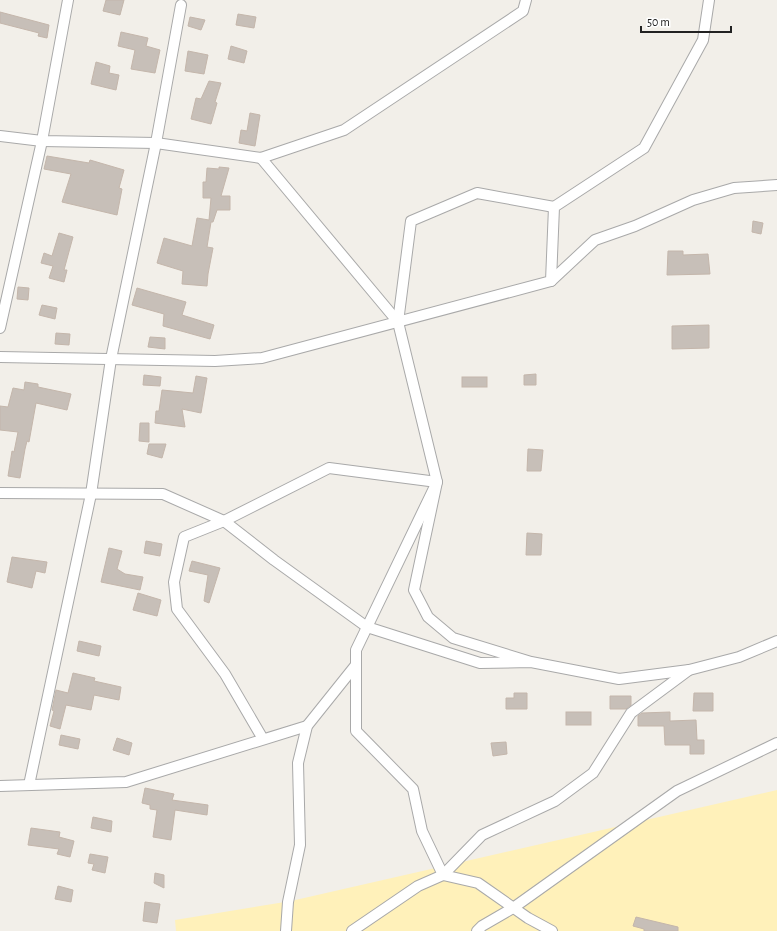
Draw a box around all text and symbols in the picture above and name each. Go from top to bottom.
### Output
scale bar [641,8,731,34]
text: 50 m [647,16,670,28]

